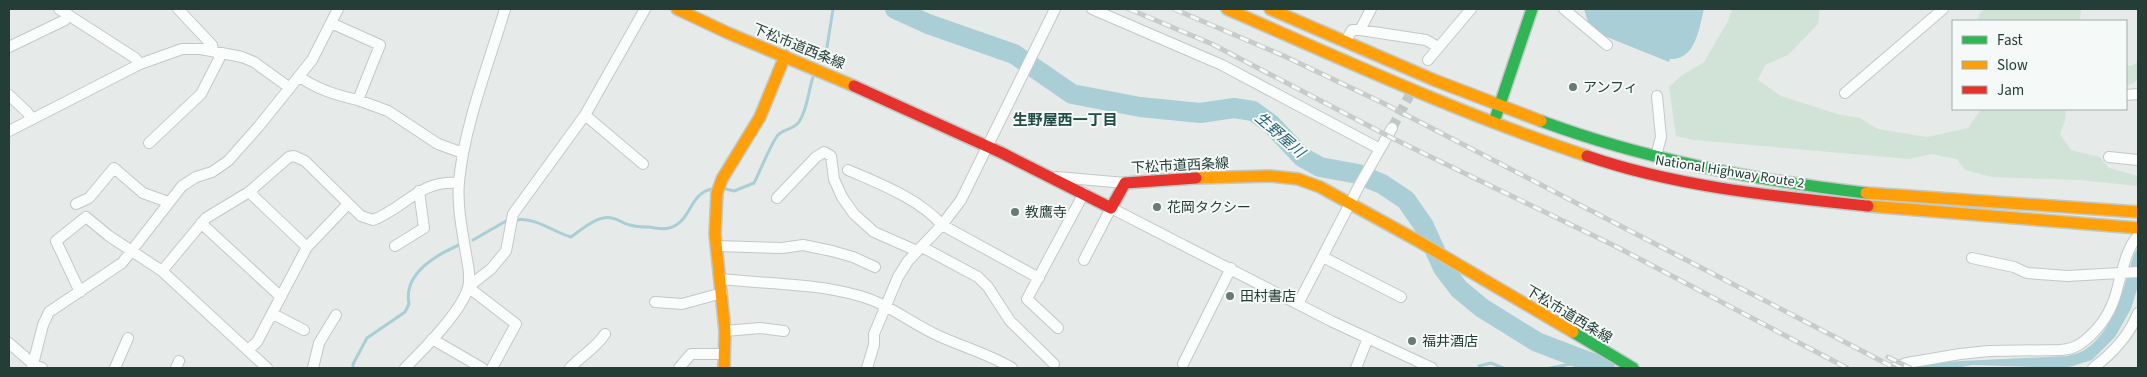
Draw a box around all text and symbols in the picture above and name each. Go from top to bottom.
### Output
street label: 下松市道西条線 [749,19,848,75]
legend [1952,20,2127,110]
text: Fast [1997,30,2023,51]
text: Slow [1997,55,2028,76]
place label: アンフィ [1583,78,1638,98]
text: Jam [1997,80,2024,101]
marker: アンフィ [1567,81,1579,93]
water label: 生野屋川 [1250,108,1311,164]
district label: 生野屋西一丁目 [1012,110,1118,131]
street label: National Highway Route 2 [1654,150,1806,194]
street label: 下松市道西条線 [1131,153,1230,179]
place label: 花岡タクシー [1167,198,1251,218]
marker: 花岡タクシー [1151,201,1163,213]
place label: 教鷹寺 [1025,203,1067,223]
marker: 教鷹寺 [1009,206,1021,218]
street label: 下松市道西条線 [1521,281,1616,349]
place label: 田村書店 [1240,287,1296,307]
marker: 田村書店 [1224,290,1236,302]
place label: 福井酒店 [1422,332,1478,352]
marker: 福井酒店 [1406,335,1418,347]

